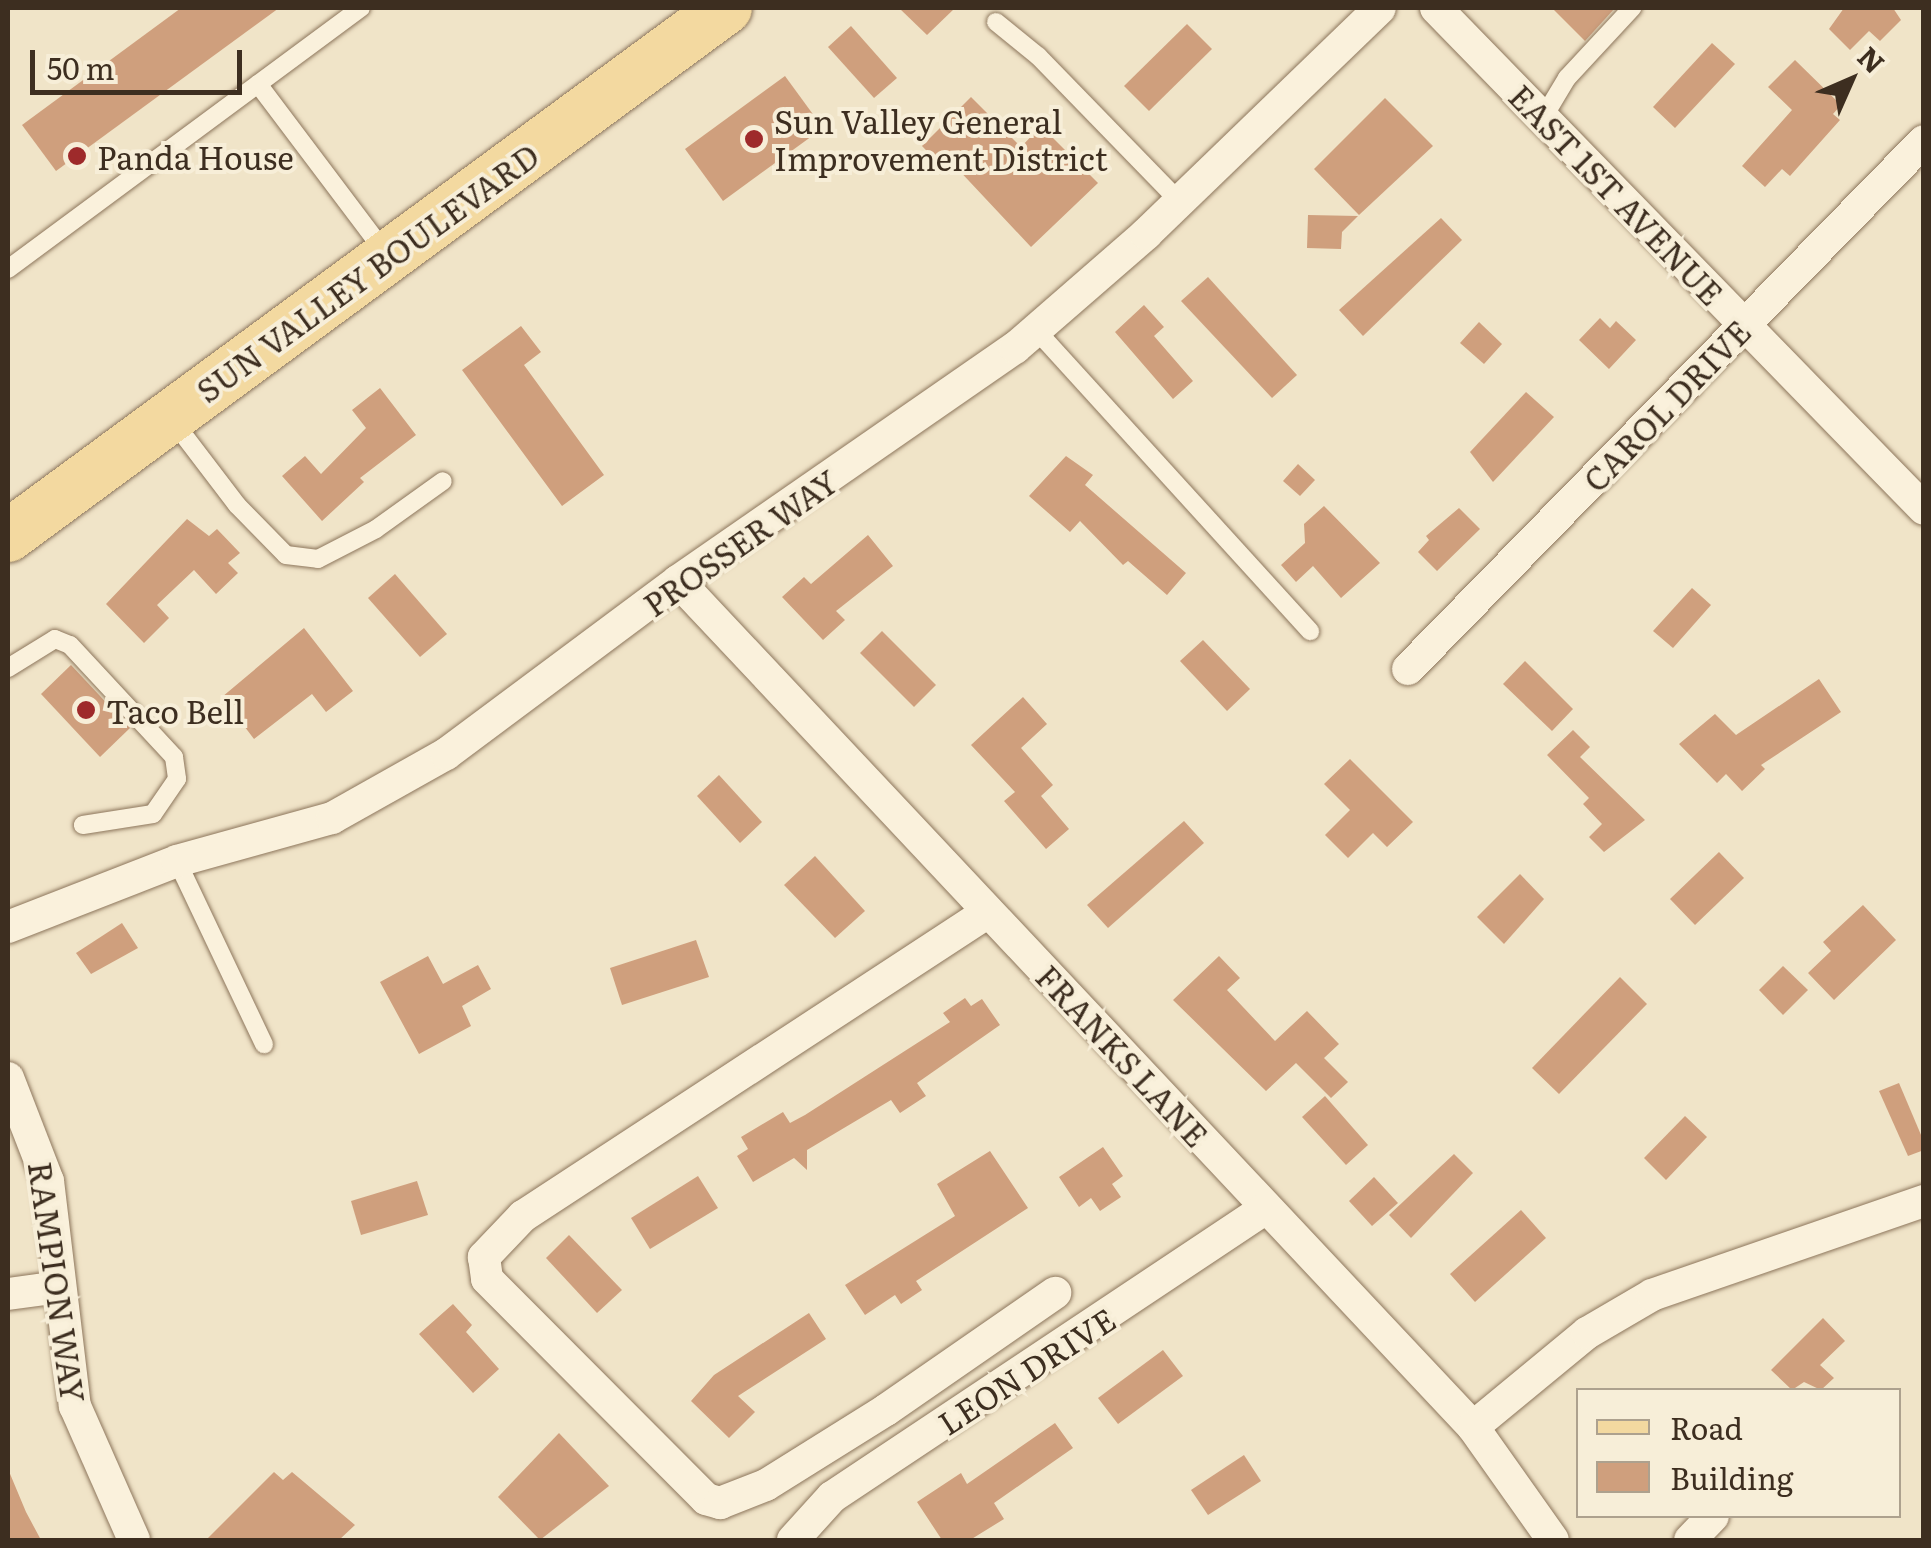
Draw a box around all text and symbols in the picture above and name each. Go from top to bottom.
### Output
scale bar [35,30,248,92]
north arrow [1801,30,1901,130]
text: N [1849,36,1895,82]
text: 50 m [47,45,115,89]
street label: EAST 1ST AVENUE [1502,76,1732,312]
place label: Sun Valley General Improvement District [774,102,1108,177]
marker: Sun Valley General Improvement District [743,128,765,150]
street label: SUN VALLEY BOULEVARD [188,135,546,409]
place label: Panda House [97,137,294,175]
marker: Panda House [66,145,88,167]
street label: CAROL DRIVE [1575,311,1757,499]
street label: PROSSER WAY [635,461,845,623]
place label: Taco Bell [106,691,244,729]
marker: Taco Bell [75,699,97,721]
street label: FRANKS LANE [1029,956,1217,1154]
street label: RAMPION WAY [22,1159,94,1405]
street label: LEON DRIVE [930,1299,1122,1441]
legend [1576,1388,1901,1518]
text: Road [1670,1405,1743,1449]
text: Building [1670,1455,1794,1499]

